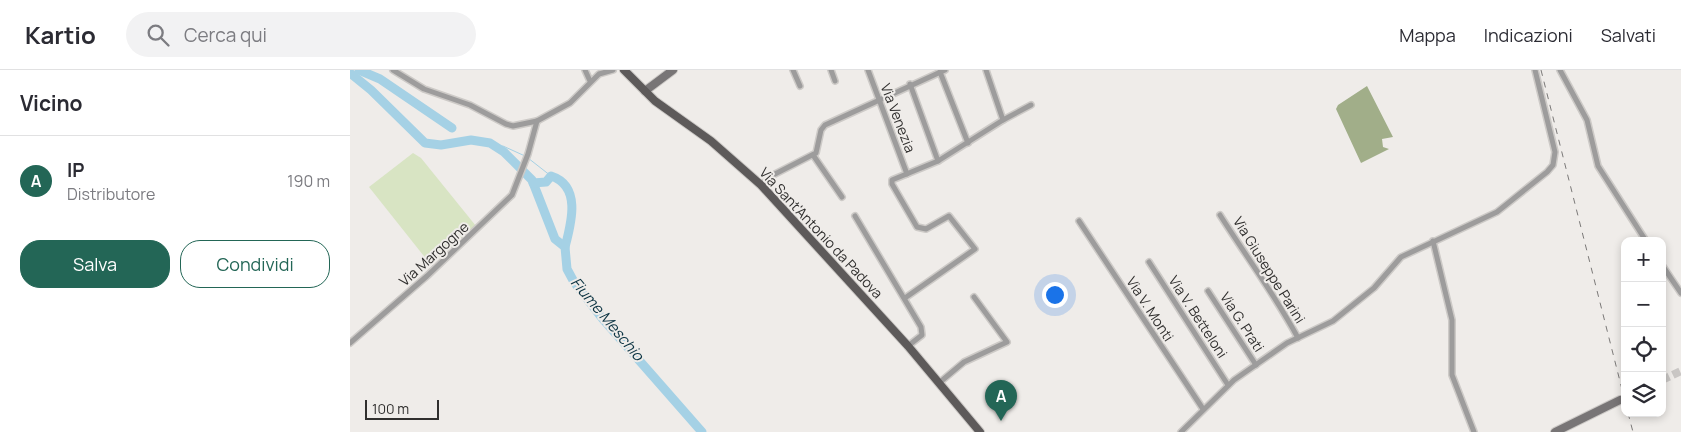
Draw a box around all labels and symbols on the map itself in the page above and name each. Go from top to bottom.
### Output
street label: Via Venezia [877,81,920,155]
street label: Via Sant'Antonio da Padova [756,163,887,302]
street label: Via Giuseppe Parini [1229,213,1310,327]
street label: Via Margogne [395,217,473,290]
water label: Fiume Meschio [566,272,649,366]
street label: Via V. Betteloni [1165,272,1232,362]
street label: Via V. Monti [1123,273,1178,345]
your location [1042,282,1068,308]
street label: Via G. Prati [1216,288,1269,355]
pin: A [985,380,1017,421]
scale bar [365,397,439,420]

